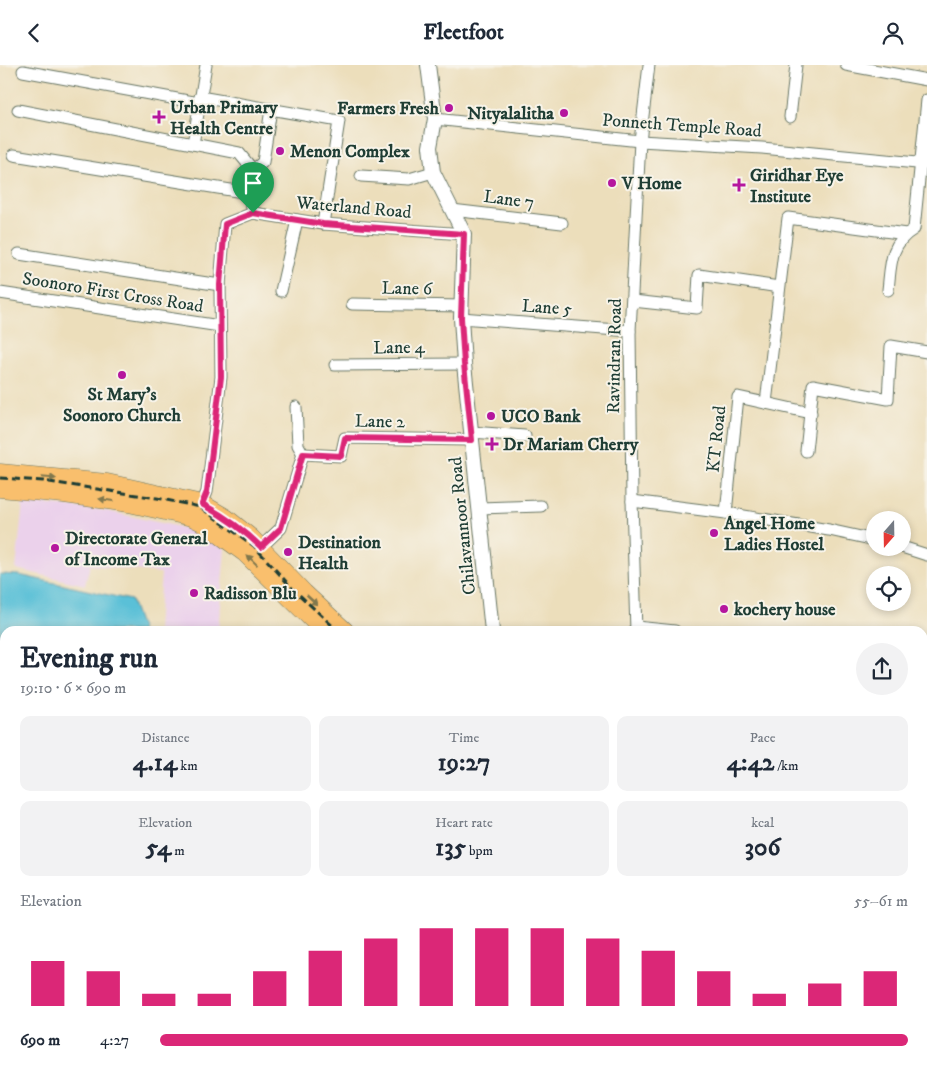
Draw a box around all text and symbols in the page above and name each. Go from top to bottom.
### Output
icon: back [20,19,48,47]
text: Fleetfoot [423,19,504,46]
icon: person [879,19,907,47]
place label: Urban Primary Health Centre [170,97,278,140]
place label: Farmers Fresh [337,98,440,120]
marker: Farmers Fresh [443,102,455,114]
place label: Nityalalitha [467,103,554,125]
marker: Nityalalitha [558,107,570,119]
street label: Ponneth Temple Road [601,109,762,143]
marker: Urban Primary Health Centre [152,110,166,124]
place label: Menon Complex [290,141,410,163]
marker: Menon Complex [274,145,286,157]
pin [232,162,274,213]
place label: Giridhar Eye Institute [750,165,844,208]
icon: arrive [239,169,267,197]
place label: V Home [621,173,682,195]
marker: V Home [606,177,618,189]
marker: Giridhar Eye Institute [732,178,746,192]
street label: Lane 7 [482,186,535,214]
street label: Waterland Road [294,192,412,224]
street label: Soonoro First Cross Road [21,268,205,318]
street label: Lane 6 [381,278,433,300]
street label: Lane 5 [521,295,573,321]
street label: Ravindran Road [603,298,627,414]
street label: Lane 4 [373,337,426,359]
marker: St Mary's Soonoro Church [116,369,128,381]
place label: St Mary's Soonoro Church [63,384,182,427]
street label: KT Road [703,405,731,474]
place label: UCO Bank [501,406,582,428]
marker: UCO Bank [485,410,497,422]
street label: Lane 2 [355,411,405,433]
place label: Dr Mariam Cherry [503,434,639,456]
marker: Dr Mariam Cherry [485,437,499,451]
street label: Chilavannoor Road [445,456,481,596]
one-way arrow [41,474,57,482]
one-way arrow [97,495,113,503]
north arrow [866,511,911,556]
map controls [866,511,911,611]
place label: Angel Home Ladies Hostel [723,513,824,556]
marker: Angel Home Ladies Hostel [708,527,720,539]
place label: Directorate General of Income Tax [65,528,208,571]
place label: Destination Health [298,532,381,575]
marker: Directorate General of Income Tax [49,542,61,554]
marker: Destination Health [282,546,294,558]
one-way arrow [247,554,259,566]
button: locate [866,566,911,611]
place label: Radisson Blu [204,583,297,605]
marker: Radisson Blu [188,587,200,599]
one-way arrow [305,594,317,606]
place label: kochery house [733,599,836,621]
marker: kochery house [718,603,730,615]
text: Evening run [20,641,158,676]
button: share [856,643,908,695]
text: 19:10 · 6 × 690 m [20,678,126,698]
text: Distance [141,729,189,747]
text: Time [449,729,479,747]
text: Pace [750,729,776,747]
text: 4.14 [133,747,177,778]
text: 19:27 [438,747,490,778]
text: 4:42 [727,747,774,778]
text: km [177,757,198,775]
text: /km [774,757,799,775]
text: Elevation [138,814,192,832]
text: Heart rate [435,814,493,832]
text: kcal [751,814,774,832]
text: 54 [146,832,171,863]
text: 135 [435,832,466,863]
text: 306 [745,832,781,863]
text: m [171,842,185,860]
text: bpm [466,842,493,860]
text: Elevation [20,891,82,911]
text: 55–61 m [854,891,908,911]
text: 690 m [20,1030,60,1050]
text: 4:27 [100,1030,129,1050]

